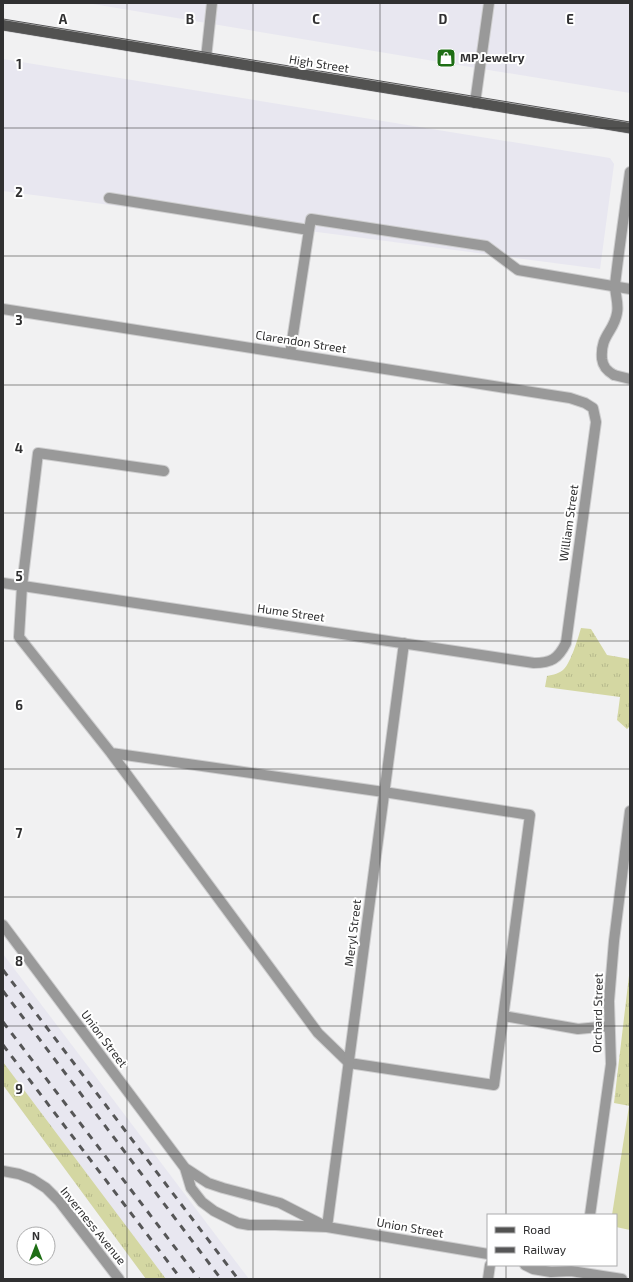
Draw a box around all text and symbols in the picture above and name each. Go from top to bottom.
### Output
text: A [59,11,68,27]
text: B [186,11,194,27]
text: C [312,11,320,27]
text: D [439,11,448,27]
text: E [566,11,574,27]
shop icon: MP Jewelry [435,47,457,69]
place label: MP Jewelry [460,50,525,65]
street label: High Street [288,51,351,75]
text: 1 [16,56,22,72]
text: 2 [15,184,23,200]
text: 3 [15,312,23,328]
street label: Clarendon Street [255,327,348,355]
text: 4 [15,440,23,456]
street label: William Street [556,483,580,562]
text: 5 [15,568,23,584]
street label: Hume Street [257,600,326,624]
text: 6 [15,697,23,713]
text: 7 [16,825,23,841]
street label: Meryl Street [341,898,363,967]
text: 8 [15,953,23,969]
street label: Orchard Street [589,973,605,1053]
street label: Union Street [79,1007,131,1070]
text: 9 [15,1081,23,1097]
street label: Inverness Avenue [58,1184,129,1267]
street label: Union Street [376,1214,445,1240]
legend [487,1214,617,1266]
text: Road [523,1222,551,1236]
north arrow [16,1226,56,1266]
text: N [32,1229,40,1242]
text: Railway [523,1242,567,1256]

